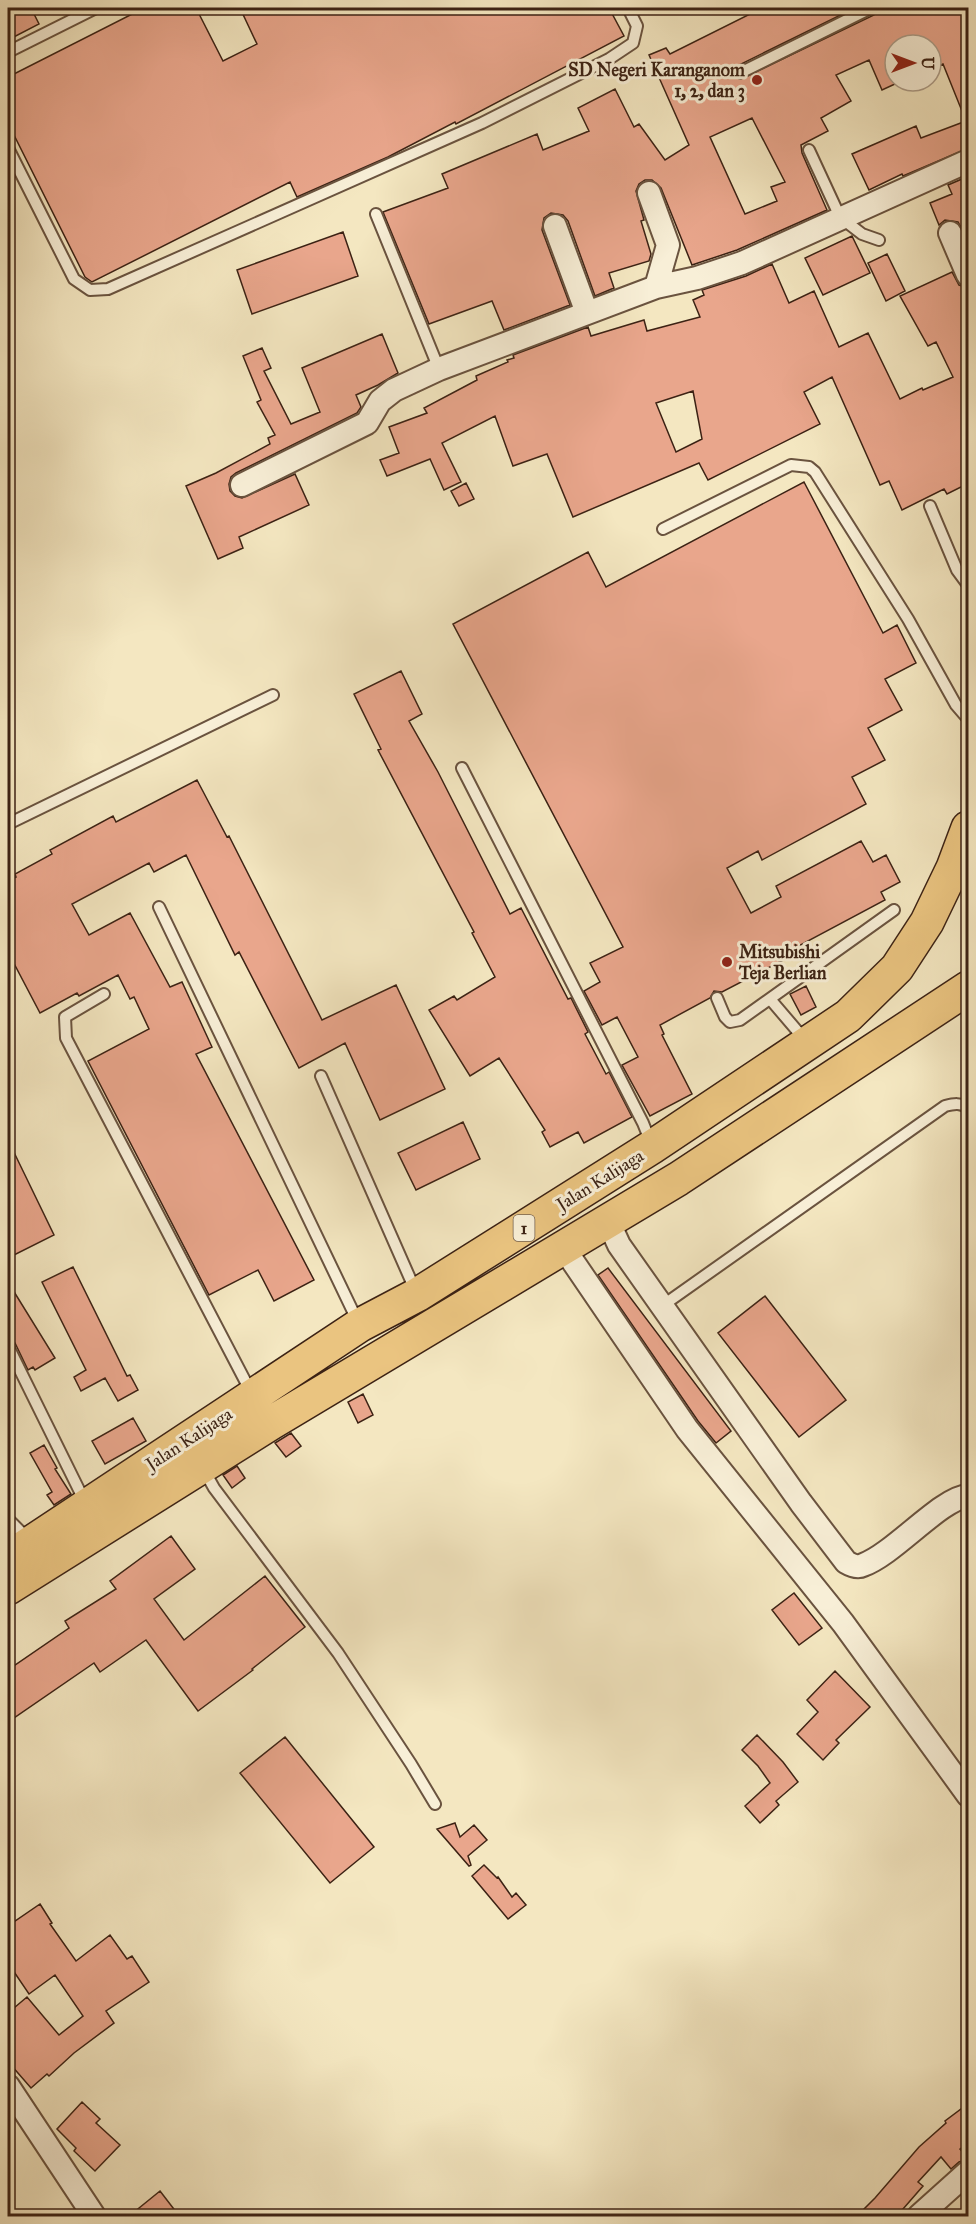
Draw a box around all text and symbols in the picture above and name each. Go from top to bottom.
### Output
north arrow [883,33,943,93]
text: U [918,57,937,70]
place label: SD Negeri Karanganom 1, 2, dan 3 [568,59,746,103]
marker: SD Negeri Karanganom 1, 2, dan 3 [750,73,764,87]
place label: Mitsubishi Teja Berlian [738,941,827,985]
marker: Mitsubishi Teja Berlian [720,955,734,969]
street label: Jalan Kalijaga [551,1144,649,1217]
road number: 1 [514,1215,534,1241]
street label: Jalan Kalijaga [140,1403,237,1477]

